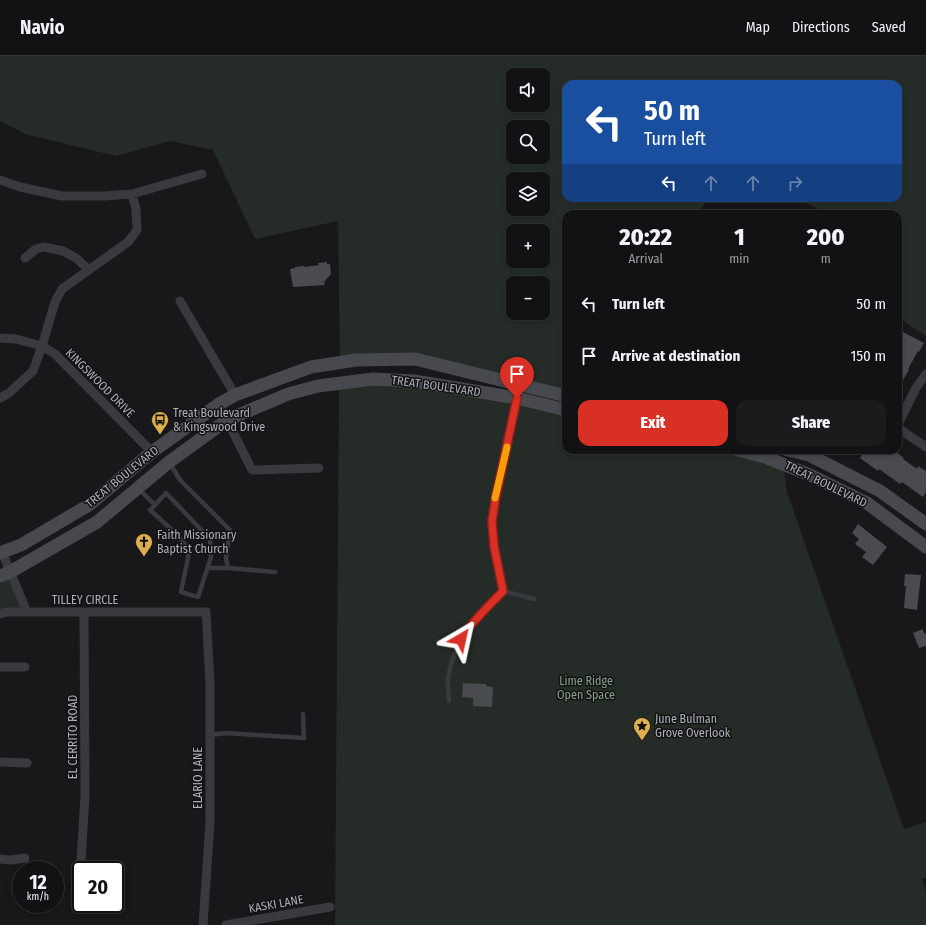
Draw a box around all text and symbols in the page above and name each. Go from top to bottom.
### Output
text: Navio [20,16,65,39]
text: Map [746,19,770,36]
text: Directions [792,19,850,36]
text: Saved [872,19,906,36]
map controls [506,68,550,320]
button: sound [506,68,550,112]
text: 50 m [644,94,700,127]
icon: left [578,96,630,148]
button: search [506,120,550,164]
text: Turn left [644,128,706,150]
button: layers [506,172,550,216]
icon: left [658,172,680,194]
icon: ahead [700,172,722,194]
icon: ahead [742,172,764,194]
icon: right [784,172,806,194]
text: 20:22 [619,223,672,251]
text: 1 [734,223,745,251]
text: 200 [807,223,845,251]
button: + [506,224,550,268]
text: Arrival [628,251,663,266]
text: min [729,251,749,266]
text: m [821,251,831,266]
button: − [506,276,550,320]
icon: left [578,293,600,315]
text: Turn left [612,295,665,313]
text: 50 m [856,295,886,313]
icon: arrive [578,345,600,367]
street label: KINGSWOOD DRIVE [63,346,138,421]
text: Arrive at destination [612,347,740,365]
text: 150 m [850,347,886,365]
pin [500,357,534,398]
icon: arrive [506,363,528,385]
street label: TREAT BOULEVARD [391,373,481,399]
button: Exit [578,400,728,446]
button: Share [736,400,886,446]
place label: Treat Boulevard & Kingswood Drive [173,406,265,434]
bus stop icon: Treat Boulevard & Kingswood Drive [150,410,170,435]
street label: TREAT BOULEVARD [83,443,161,511]
street label: TREAT BOULEVARD [783,458,869,510]
place label: Faith Missionary Baptist Church [157,528,237,556]
church icon: Faith Missionary Baptist Church [134,532,154,557]
street label: TILLEY CIRCLE [52,593,119,607]
position arrow [440,618,482,660]
park label: Lime Ridge Open Space [557,674,615,702]
street label: EL CERRITO ROAD [66,695,80,779]
place label: June Bulman Grove Overlook [655,712,731,740]
place icon: June Bulman Grove Overlook [632,716,652,741]
street label: ELARIO LANE [191,747,205,809]
speed limit sign: 20 [72,861,124,913]
text: 12 [29,870,47,894]
text: km/h [27,891,49,903]
street label: KASKI LANE [247,892,305,916]

